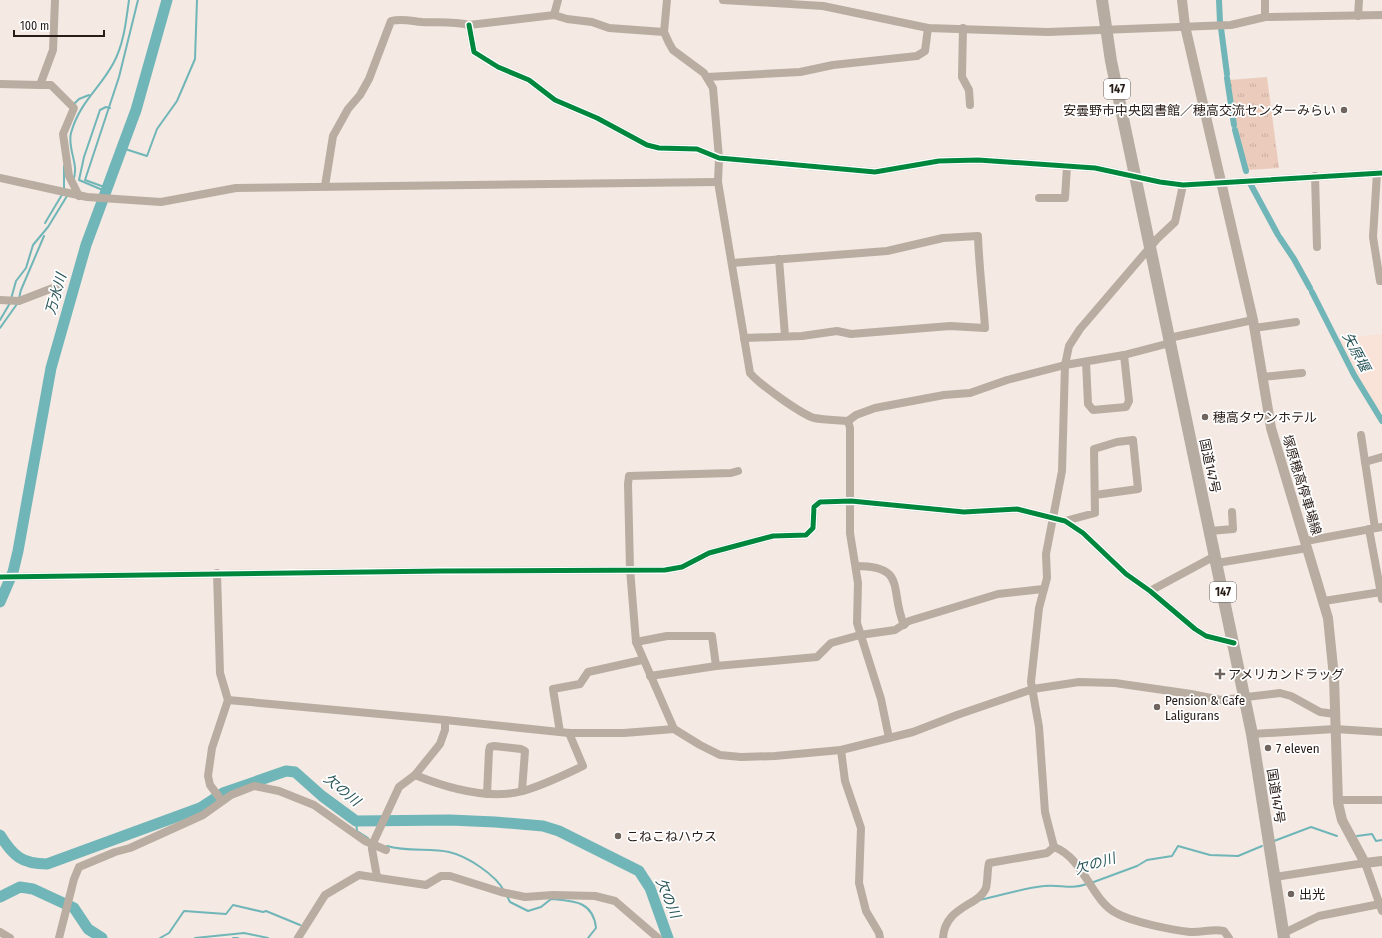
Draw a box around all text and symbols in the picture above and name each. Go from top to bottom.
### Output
scale bar [14,12,104,38]
text: 100 m [20,19,49,33]
road number: 147 [1104,79,1130,99]
place label: 安曇野市中央図書館／穂高交流センターみらい [1063,103,1336,118]
marker: 安曇野市中央図書館／穂高交流センターみらい [1339,105,1349,115]
water label: 万水川 [42,270,71,317]
water label: 矢原堰 [1339,329,1375,377]
place label: 穂高タウンホテル [1213,410,1317,425]
marker: 穂高タウンホテル [1200,412,1210,422]
street label: 塚原穂高停車場線 [1280,433,1324,537]
street label: 国道147号 [1197,437,1223,495]
road number: 147 [1210,582,1236,602]
place label: アメリカンドラッグ [1228,667,1344,682]
marker: アメリカンドラッグ [1215,669,1225,679]
place label: Pension & Cafe Laligurans [1165,693,1245,723]
marker: Pension & Cafe Laligurans [1152,702,1162,712]
place label: 7 eleven [1276,741,1320,756]
marker: 7 eleven [1263,743,1273,753]
street label: 国道147号 [1264,767,1288,825]
water label: 欠の川 [320,770,365,811]
place label: こねこねハウス [626,829,717,844]
marker: こねこねハウス [613,831,623,841]
water label: 欠の川 [1072,849,1119,878]
water label: 欠の川 [652,875,685,922]
place label: 出光 [1299,887,1325,902]
marker: 出光 [1286,889,1296,899]

